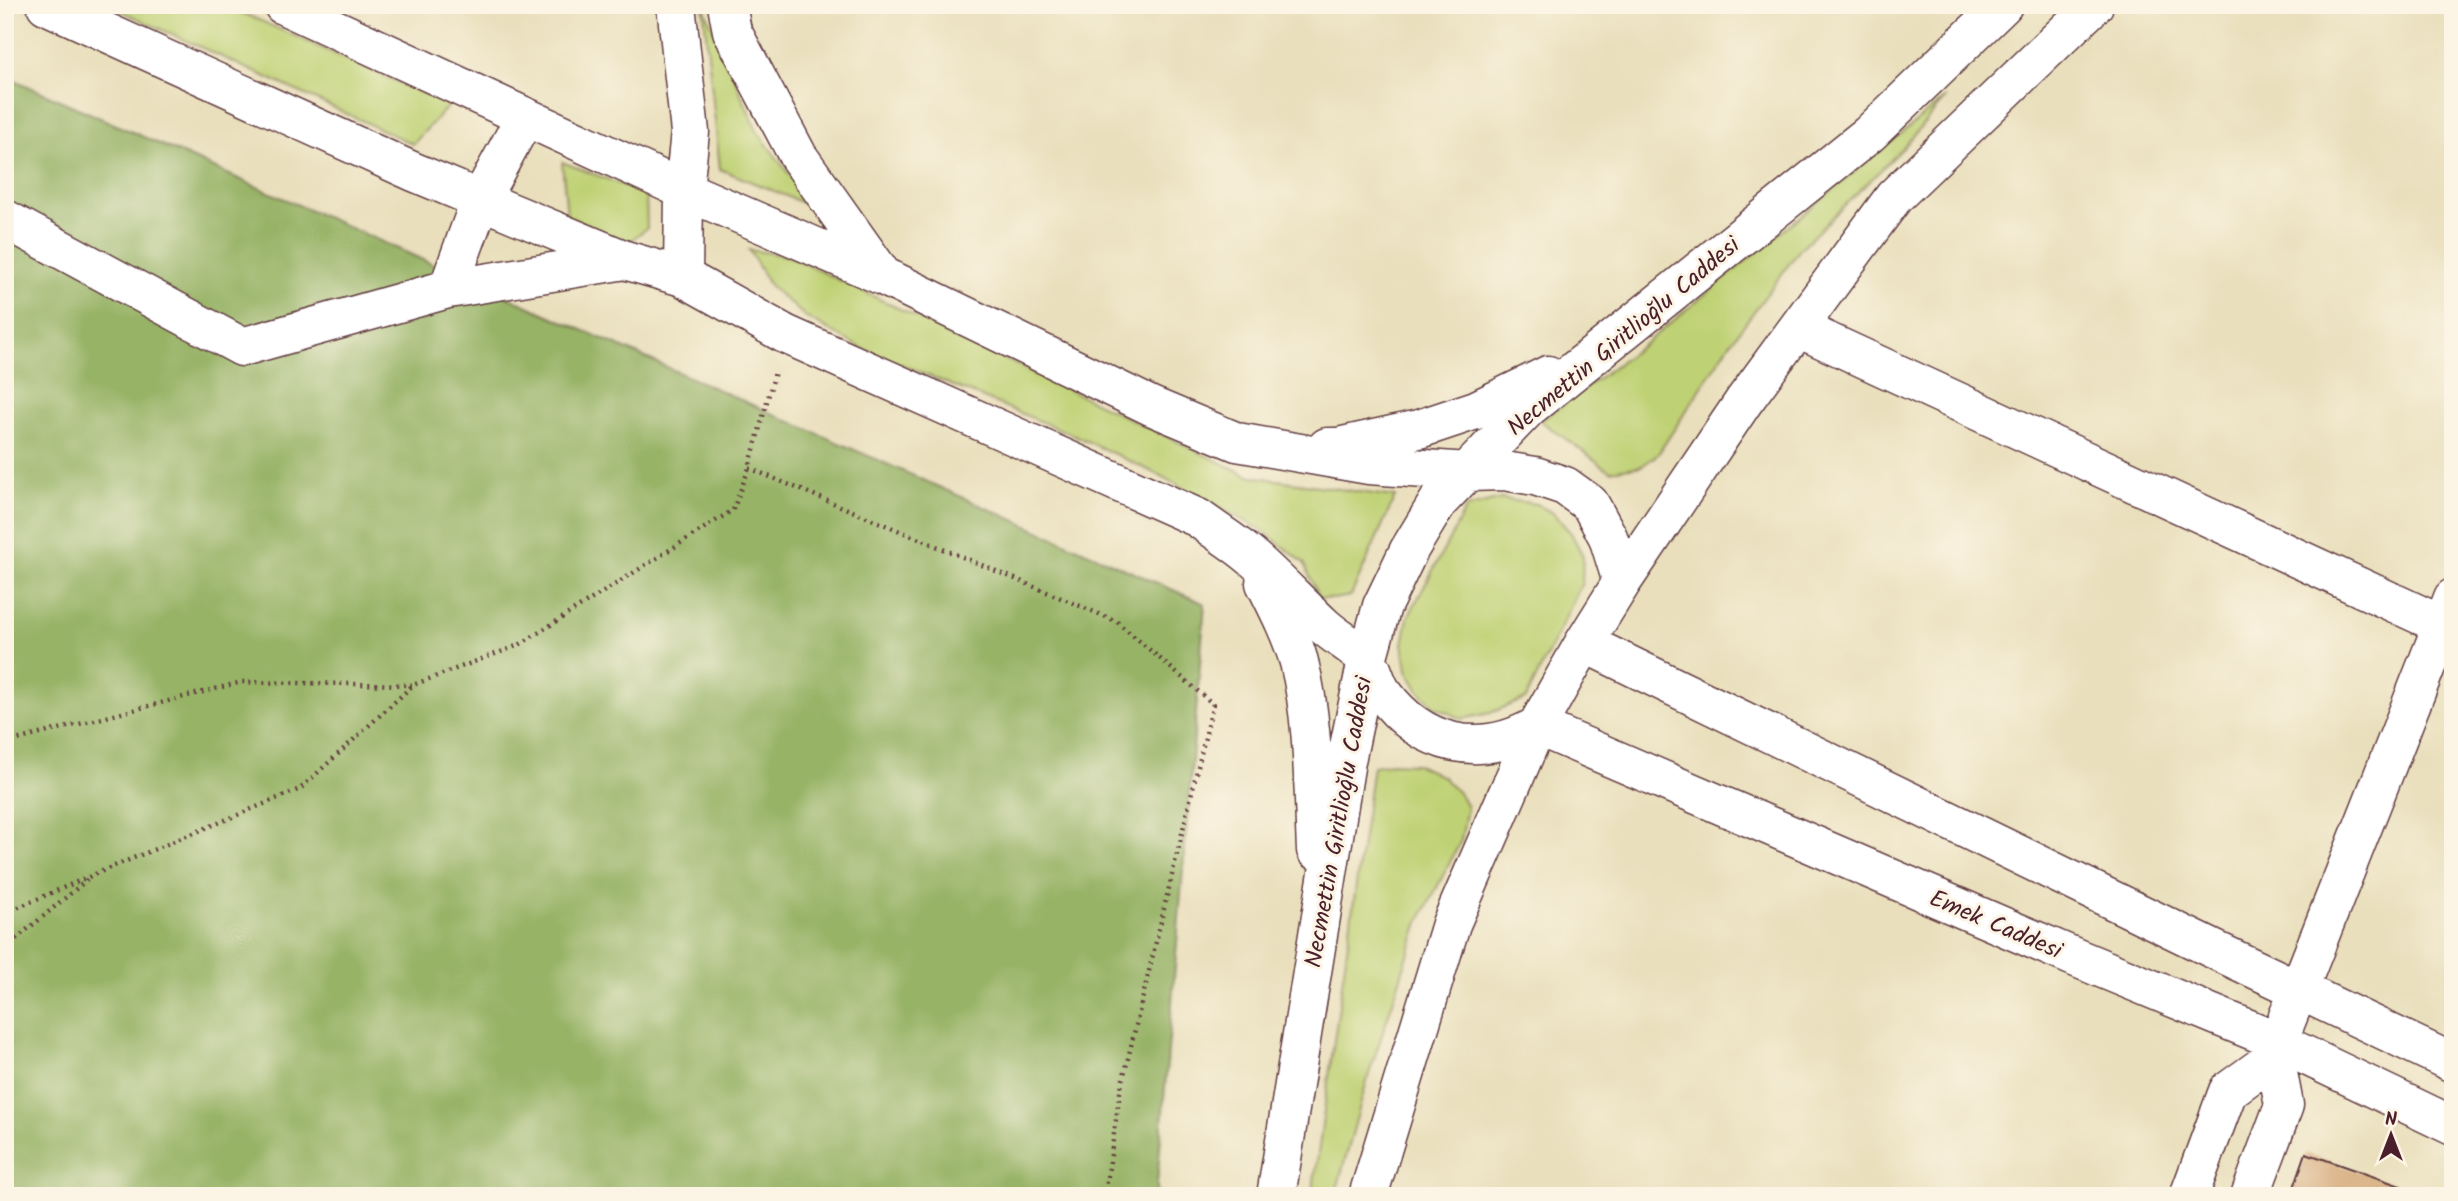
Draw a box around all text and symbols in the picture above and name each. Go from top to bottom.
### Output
street label: Necmettin Giritlioğlu Caddesi [1499,227,1750,447]
street label: Necmettin Giritlioğlu Caddesi [1295,672,1384,971]
street label: Emek Caddesi [1923,880,2069,971]
north arrow [2356,1100,2426,1170]
text: N [2385,1105,2397,1135]

